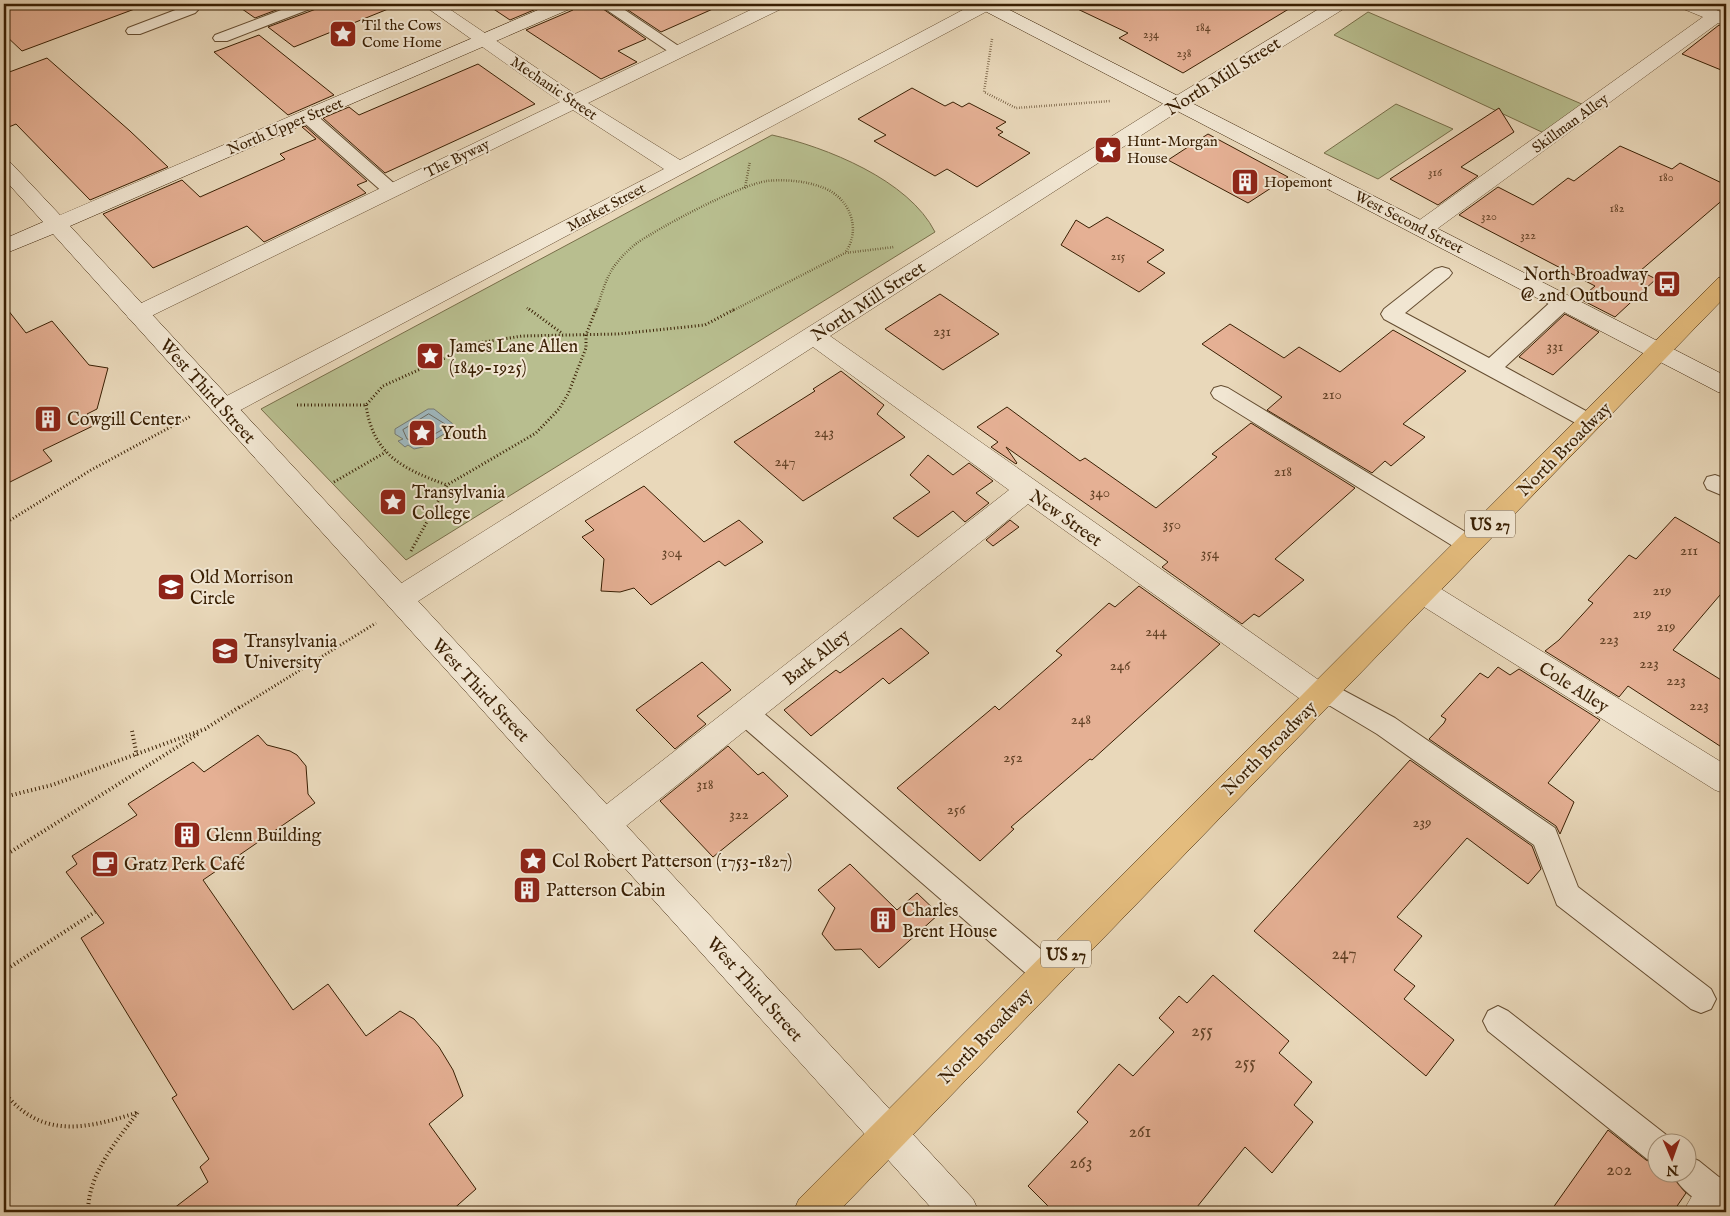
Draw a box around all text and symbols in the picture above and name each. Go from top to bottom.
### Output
place label: Til the Cows Come Home [362,16,442,52]
place icon: Til the Cows Come Home [328,19,358,49]
house number: 184 [1195,20,1211,35]
house number: 234 [1143,27,1159,42]
street label: North Mill Street [1162,33,1286,122]
house number: 238 [1177,46,1192,61]
street label: Mechanic Street [507,52,601,124]
street label: Skillman Alley [1528,89,1613,157]
street label: North Upper Street [224,93,346,159]
place label: Hunt-Morgan House [1127,132,1218,168]
street label: The Byway [422,134,493,182]
place icon: Hunt-Morgan House [1093,135,1123,165]
house number: 316 [1428,165,1443,180]
building icon: Hopemont [1230,167,1260,197]
house number: 180 [1658,170,1674,185]
place label: Hopemont [1264,173,1332,192]
street label: Market Street [564,179,649,236]
street label: West Second Street [1351,187,1466,258]
house number: 182 [1610,201,1625,216]
house number: 320 [1481,209,1497,224]
house number: 322 [1520,228,1536,243]
house number: 215 [1111,249,1126,264]
street label: North Mill Street [808,257,930,348]
place label: North Broadway @ 2nd Outbound [1521,264,1648,308]
bus stop icon: North Broadway @ 2nd Outbound [1652,269,1682,299]
house number: 231 [933,322,951,341]
street label: West Third Street [154,335,260,449]
place label: James Lane Allen (1849-1925) [447,336,579,380]
house number: 331 [1547,337,1563,356]
place icon: James Lane Allen (1849-1925) [415,341,445,371]
house number: 210 [1322,385,1342,404]
street label: North Broadway [1513,398,1617,502]
building icon: Cowgill Center [33,404,63,434]
place label: Cowgill Center [67,409,182,432]
place icon: Youth [407,418,437,448]
place label: Youth [441,423,487,446]
house number: 243 [814,423,834,442]
house number: 247 [775,452,795,471]
house number: 218 [1274,462,1292,481]
place label: Transylvania College [412,482,506,526]
house number: 340 [1090,483,1110,502]
street label: New Street [1024,486,1106,553]
place icon: Transylvania College [378,487,408,517]
road number: US 27 [1465,510,1515,538]
house number: 350 [1163,515,1181,534]
house number: 211 [1680,541,1698,560]
house number: 304 [662,543,683,562]
house number: 354 [1201,544,1220,563]
place label: Old Morrison Circle [190,567,294,611]
school or university icon: Old Morrison Circle [156,572,186,602]
house number: 219 [1652,581,1672,600]
house number: 219 [1632,604,1652,623]
house number: 219 [1656,617,1676,636]
house number: 244 [1145,622,1168,641]
street label: Bark Alley [779,625,855,692]
house number: 223 [1599,630,1619,649]
place label: Transylvania University [244,631,338,675]
street label: West Third Street [426,634,534,748]
school or university icon: Transylvania University [210,636,240,666]
house number: 223 [1639,654,1659,673]
house number: 246 [1110,656,1131,675]
street label: Cole Alley [1534,658,1613,719]
house number: 223 [1666,671,1686,690]
house number: 223 [1689,696,1709,715]
street label: North Broadway [1218,697,1322,801]
house number: 248 [1071,710,1091,729]
house number: 252 [1003,748,1023,767]
house number: 318 [696,775,714,794]
house number: 256 [947,800,966,819]
house number: 322 [729,805,749,824]
house number: 239 [1412,813,1432,832]
building icon: Glenn Building [172,820,202,850]
place label: Glenn Building [206,825,321,848]
place icon: Col Robert Patterson (1753-1827) [518,846,548,876]
cafe icon: Gratz Perk Café [90,849,120,879]
place label: Col Robert Patterson (1753-1827) [552,851,792,874]
place label: Gratz Perk Café [124,854,245,877]
building icon: Patterson Cabin [512,875,542,905]
place label: Patterson Cabin [546,880,666,903]
place label: Charles Brent House [902,900,997,944]
building icon: Charles Brent House [868,905,898,935]
street label: West Third Street [701,933,807,1047]
road number: US 27 [1041,941,1091,968]
house number: 247 [1331,943,1357,966]
street label: North Broadway [934,984,1038,1090]
house number: 255 [1191,1020,1213,1043]
house number: 255 [1234,1052,1256,1075]
house number: 261 [1129,1121,1151,1144]
north arrow [1648,1134,1698,1184]
house number: 263 [1070,1152,1092,1175]
house number: 202 [1606,1159,1632,1182]
text: N [1666,1161,1680,1179]

